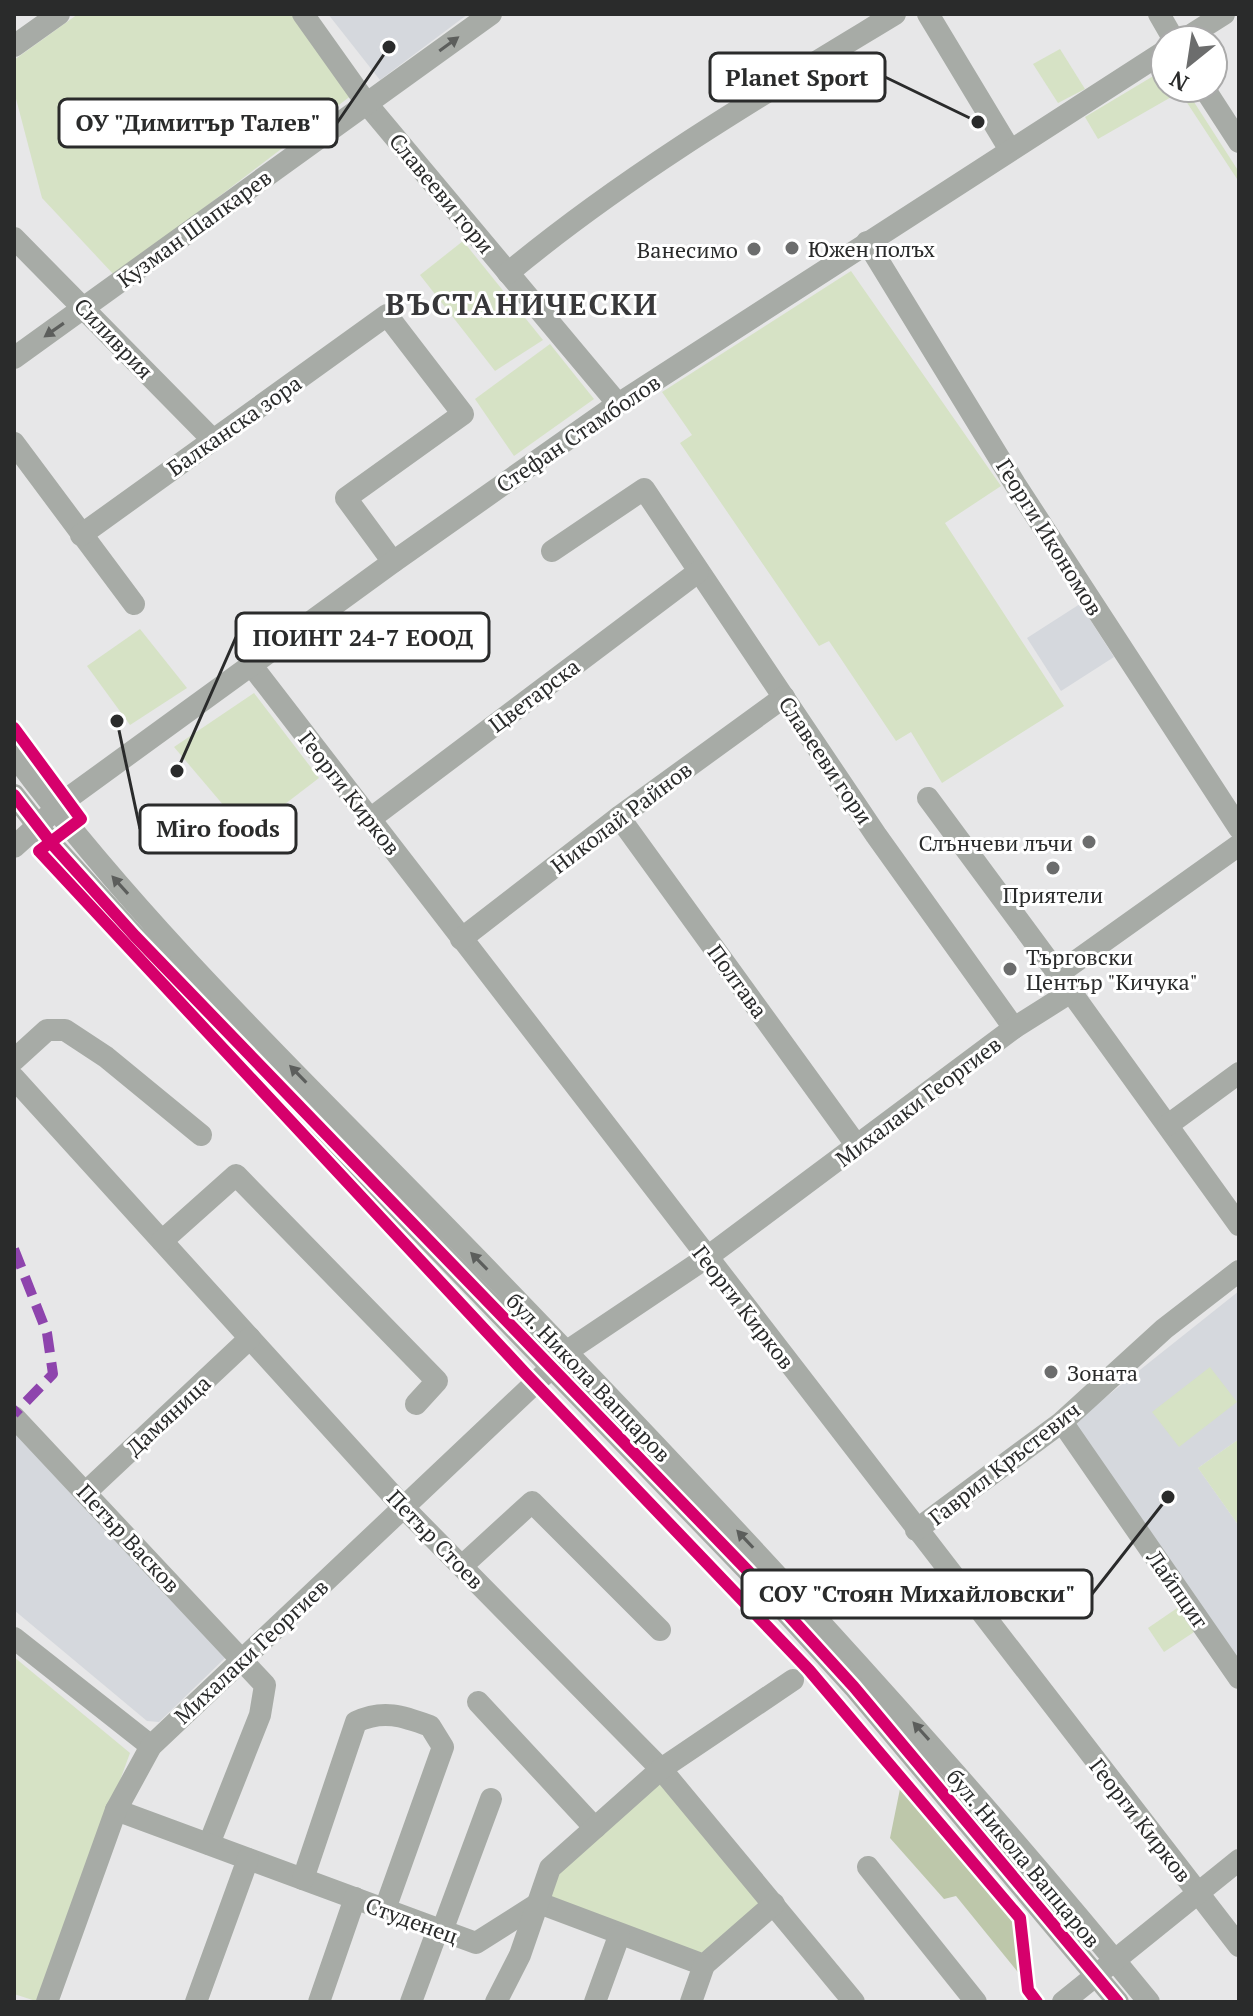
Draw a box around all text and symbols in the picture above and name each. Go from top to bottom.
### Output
north arrow [1149,24,1229,104]
one-way arrow [439,37,460,52]
callout: Planet Sport [710,53,885,101]
text: Planet Sport [725,61,869,93]
text: N [1164,65,1193,98]
callout: ОУ "Димитър Талев" [59,99,337,147]
text: ОУ "Димитър Талев" [75,106,321,138]
street label: Славееви гори [383,127,501,259]
street label: Кузман Шапкарев [111,162,277,294]
place label: Южен полъх [808,234,936,263]
place label: Ванесимо [637,235,738,264]
marker: Южен полъх [783,239,801,257]
marker: Ванесимо [745,240,763,258]
district label: ВЪСТАНИЧЕСКИ [385,284,659,324]
street label: Силиврия [68,291,160,385]
one-way arrow [43,322,64,337]
street label: Стефан Стамболов [490,367,666,499]
street label: Балканска зора [161,368,307,482]
street label: Георги Икономов [990,453,1110,621]
callout: ПОИНТ 24-7 ЕООД [236,613,489,661]
text: ПОИНТ 24-7 ЕООД [253,621,474,653]
street label: Цветарска [483,651,585,739]
street label: Славееви гори [772,690,880,830]
street label: Георги Кирков [293,725,407,861]
street label: Николай Райнов [545,754,697,880]
callout: Miro foods [140,805,296,853]
text: Miro foods [156,812,280,844]
place label: Слънчеви лъчи [918,828,1073,857]
marker: Слънчеви лъчи [1080,833,1098,851]
marker: Приятели [1044,859,1062,877]
one-way arrow [111,876,129,895]
place label: Приятели [1003,880,1103,909]
street label: Полтава [702,938,774,1024]
place label: Търговски Център "Кичука" [1026,942,1198,996]
marker: Търговски Център "Кичука" [1001,960,1019,978]
street label: Михалаки Георгиев [829,1029,1007,1173]
one-way arrow [289,1065,308,1084]
street label: Георги Кирков [687,1239,801,1375]
one-way arrow [470,1252,489,1271]
street label: бул. Никола Вапцаров [500,1286,678,1468]
place label: Зоната [1067,1358,1138,1387]
marker: Зоната [1042,1363,1060,1381]
street label: Дамяница [120,1368,216,1462]
street label: Гаврил Кръстевич [922,1395,1086,1531]
street label: Петър Васков [71,1477,187,1599]
street label: Петър Стоев [381,1483,491,1595]
one-way arrow [737,1530,755,1549]
street label: Лайпциг [1140,1543,1216,1634]
callout: СОУ "Стоян Михайловски" [742,1570,1092,1618]
street label: Михалаки Георгиев [168,1572,334,1730]
text: СОУ "Стоян Михайловски" [759,1577,1075,1609]
one-way arrow [912,1722,930,1741]
street label: Георги Кирков [1084,1752,1198,1888]
street label: бул. Никола Вапцаров [941,1763,1107,1953]
street label: Студенец [362,1890,462,1950]

